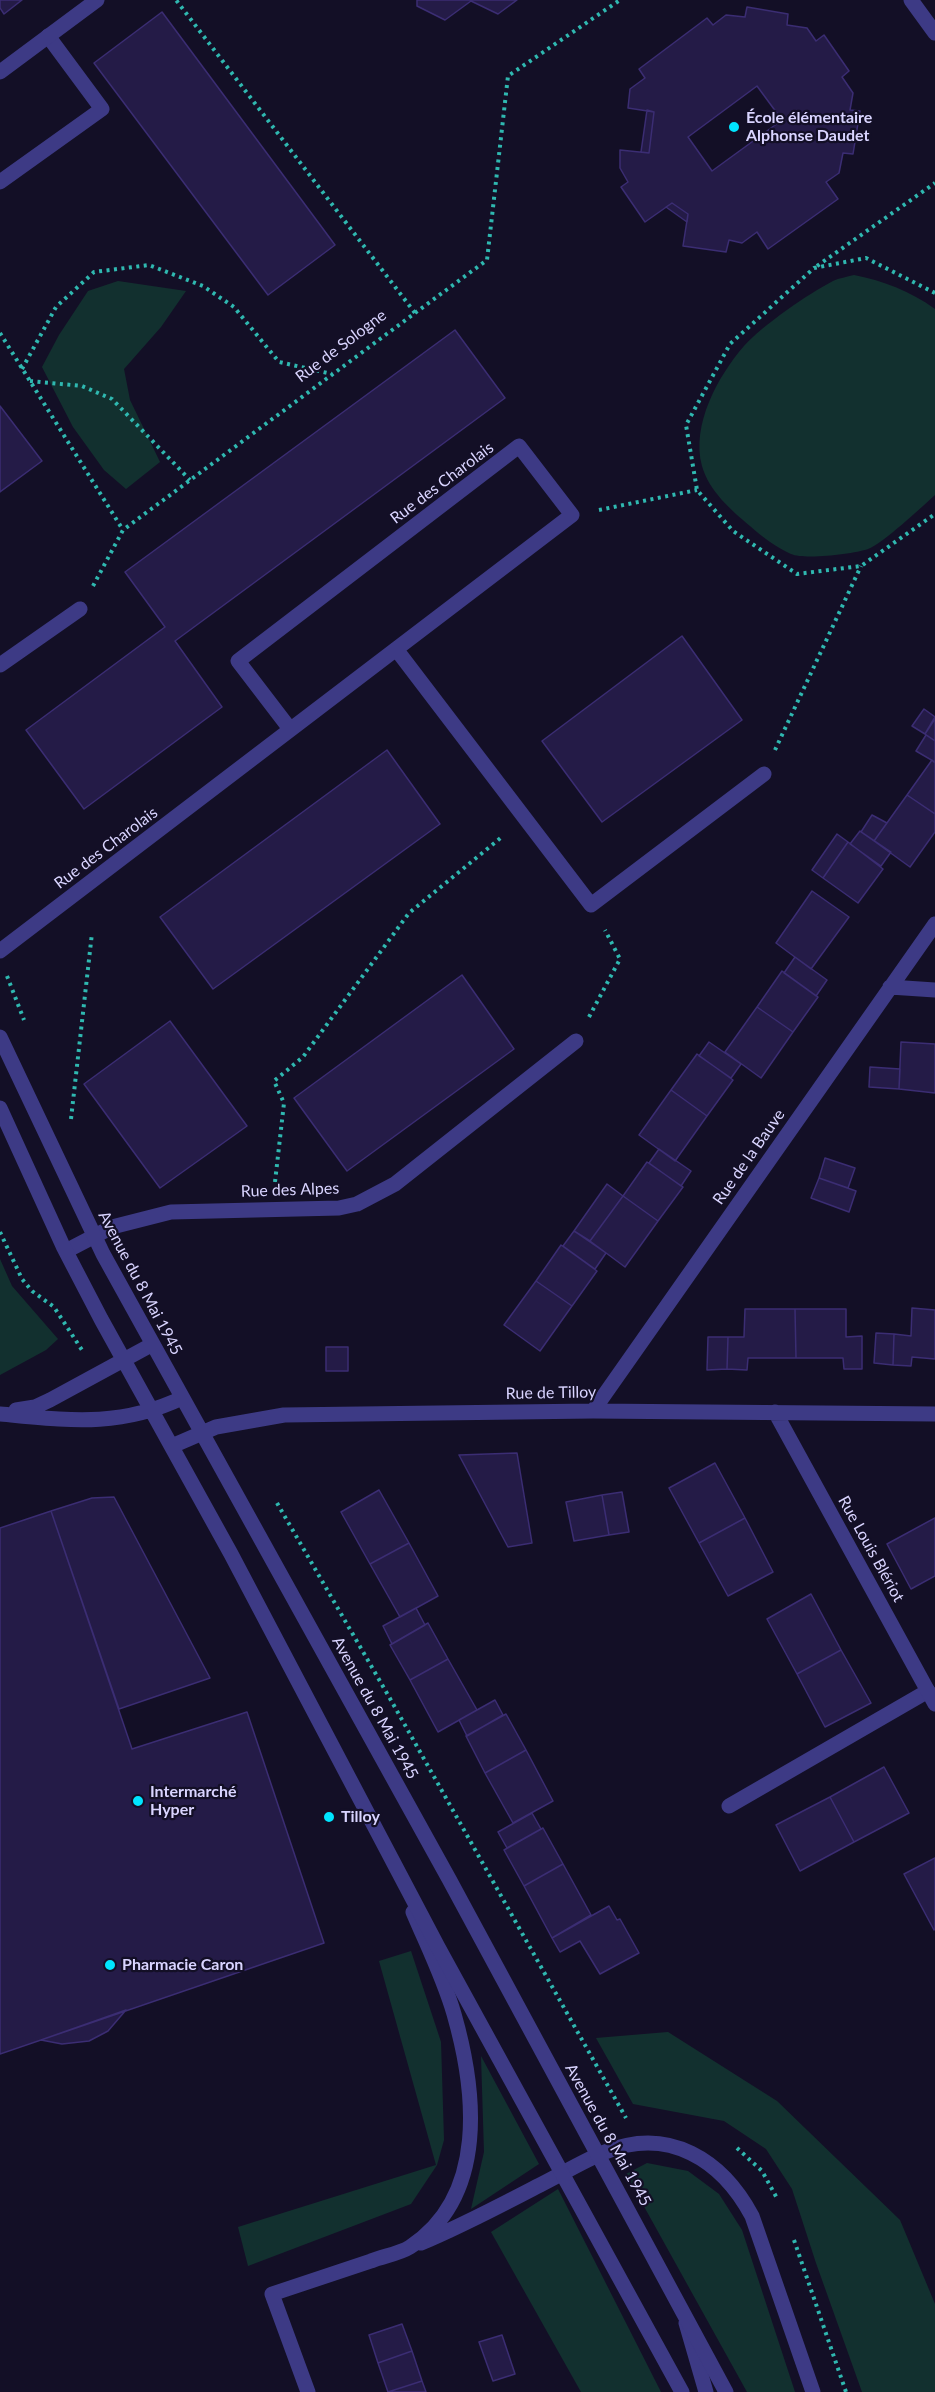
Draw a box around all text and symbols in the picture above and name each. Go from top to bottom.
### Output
place label: École élémentaire Alphonse Daudet [746,108,872,146]
marker: École élémentaire Alphonse Daudet [727,120,741,134]
street label: Rue de Sologne [292,306,390,386]
street label: Rue des Charolais [387,438,497,528]
street label: Rue des Charolais [51,803,161,893]
street label: Rue de la Bauve [709,1106,789,1208]
street label: Rue des Alpes [240,1179,340,1201]
street label: Avenue du 8 Mai 1945 [94,1208,186,1358]
street label: Rue de Tilloy [506,1383,596,1403]
street label: Rue Louis Blériot [834,1493,908,1605]
street label: Avenue du 8 Mai 1945 [328,1633,422,1783]
place label: Intermarché Hyper [150,1782,236,1820]
marker: Intermarché Hyper [131,1794,145,1808]
place label: Tilloy [341,1807,380,1827]
marker: Tilloy [322,1810,336,1824]
place label: Pharmacie Caron [122,1955,243,1975]
marker: Pharmacie Caron [103,1958,117,1972]
street label: Avenue du 8 Mai 1945 [561,2060,655,2210]

